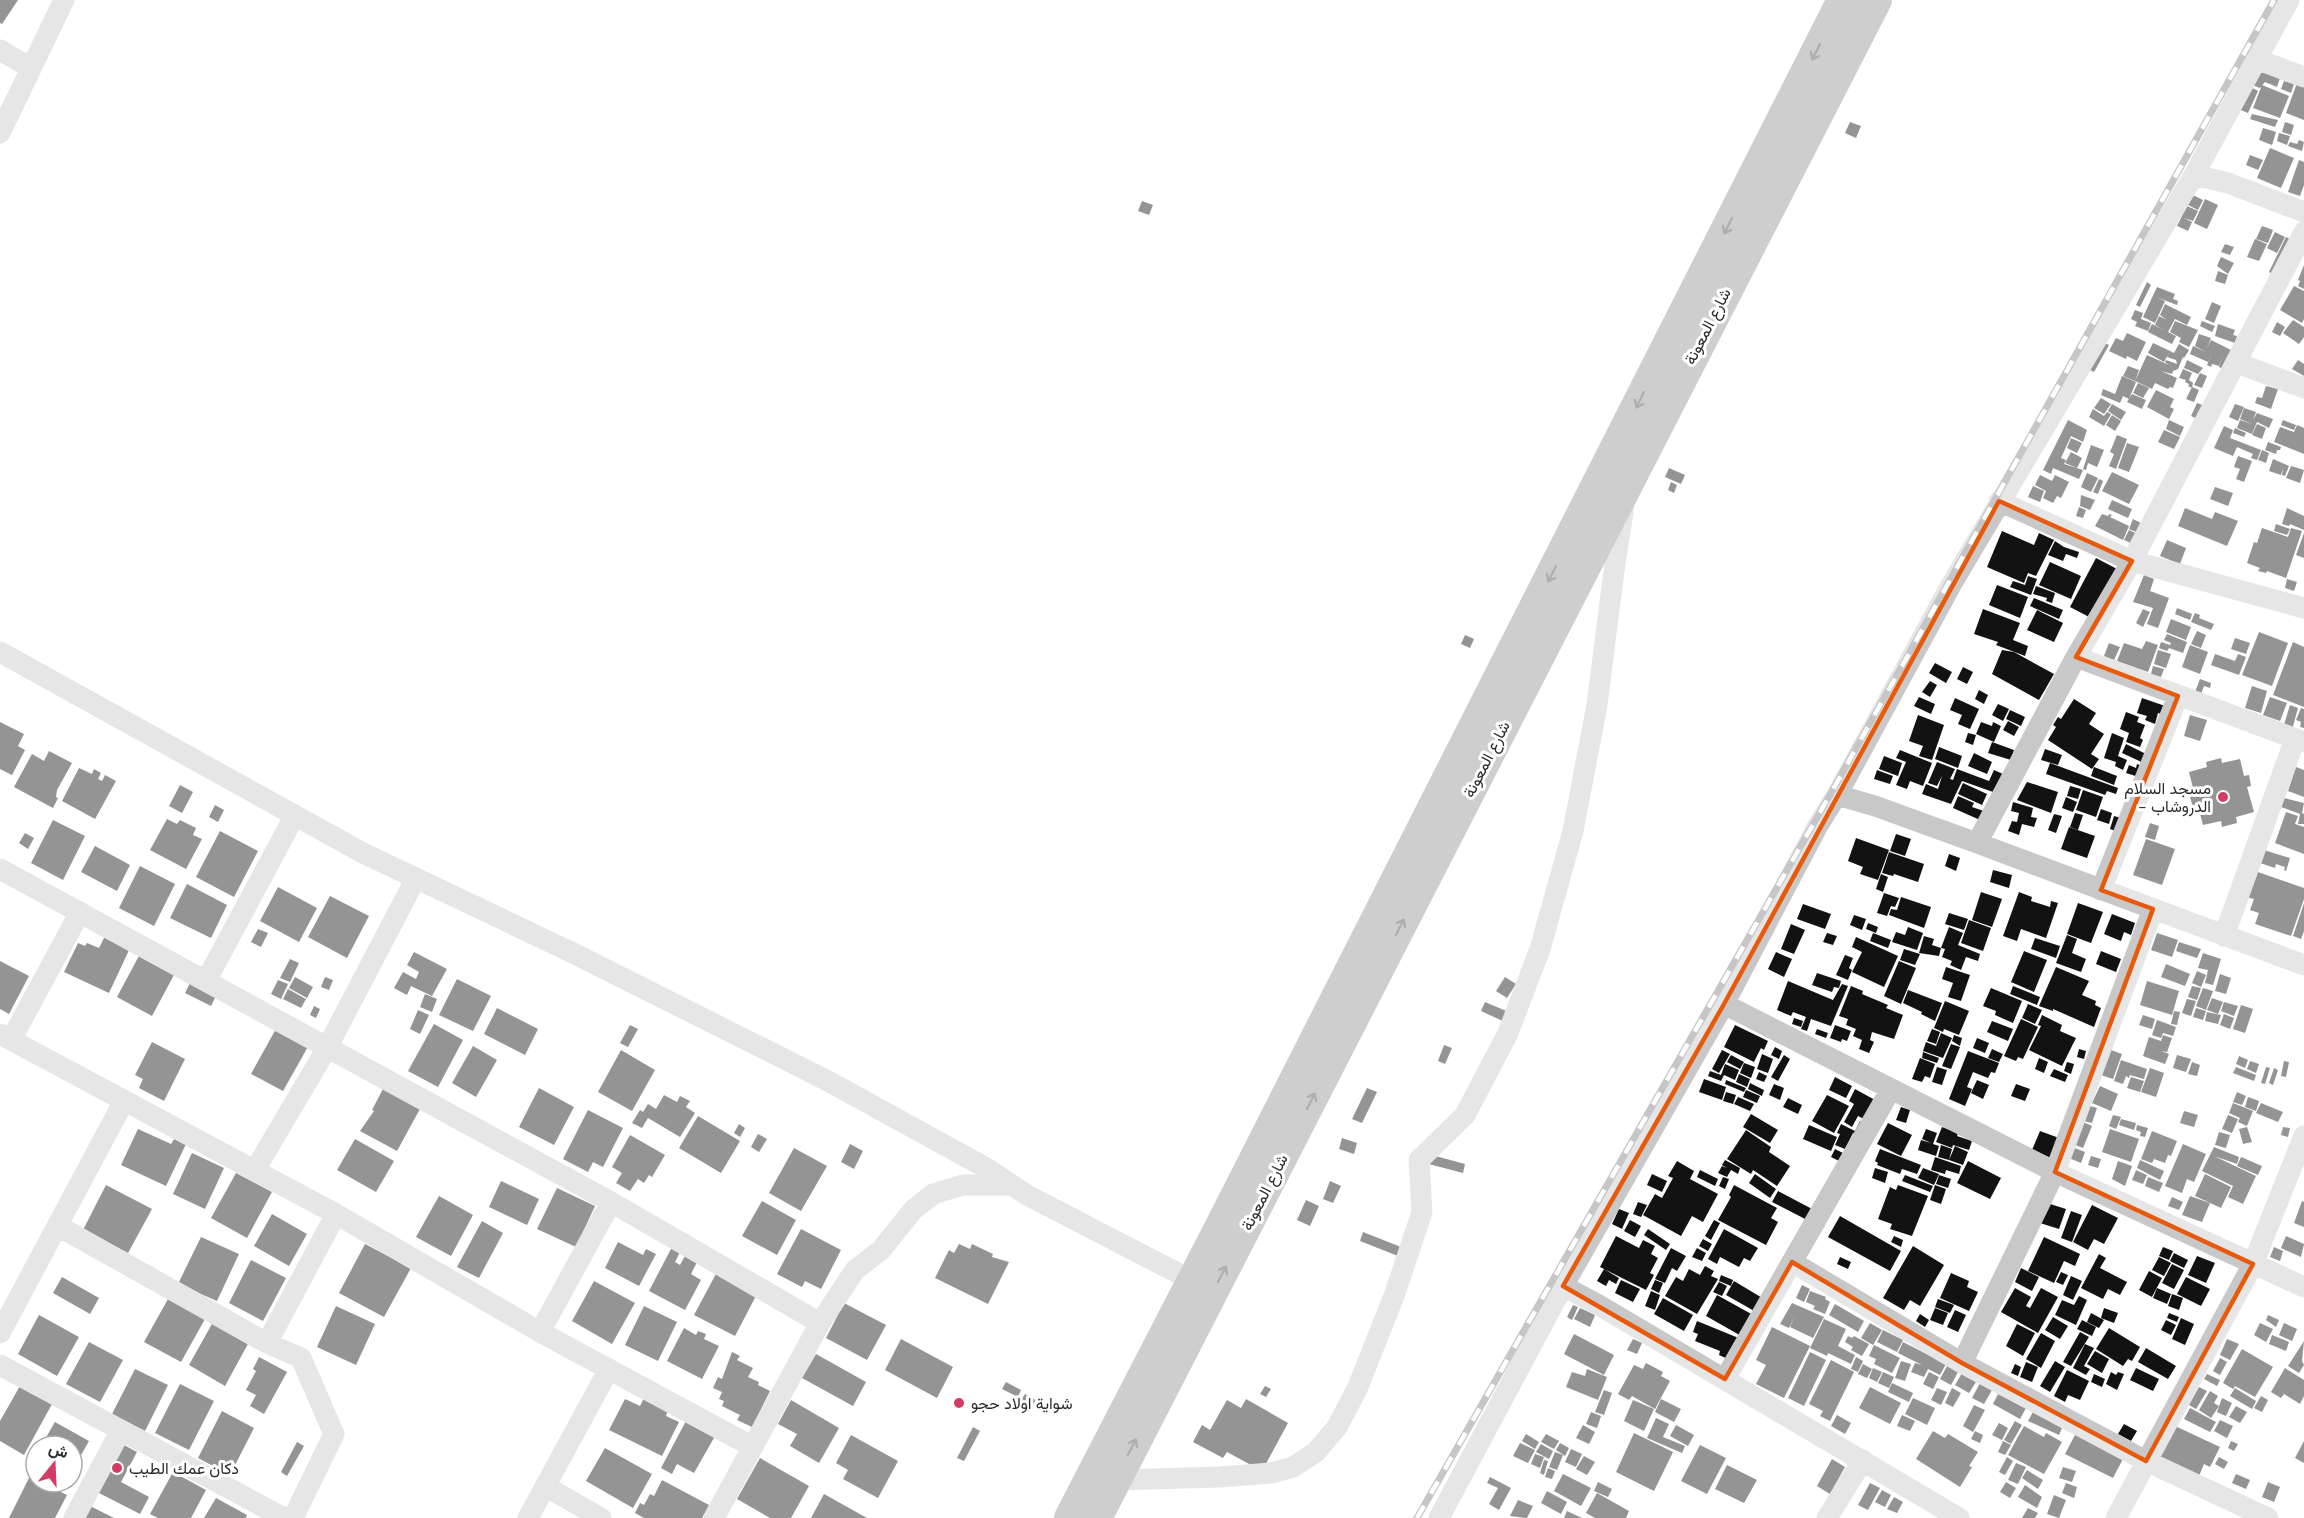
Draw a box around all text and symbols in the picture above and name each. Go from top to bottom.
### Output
one-way arrow [1810,43,1822,61]
one-way arrow [1722,217,1733,235]
street label: شارع المعونة [1679,284,1737,368]
one-way arrow [1634,391,1646,408]
one-way arrow [1546,565,1558,582]
street label: شارع المعونة [1458,717,1516,801]
place label: مسجد السلام - الدروشاب [2124,778,2211,817]
marker: مسجد السلام - الدروشاب [2216,790,2230,804]
one-way arrow [1395,919,1407,937]
one-way arrow [1306,1092,1318,1110]
street label: شارع المعونة [1236,1150,1294,1234]
one-way arrow [1216,1266,1228,1283]
place label: شواية اولاد حجو [971,1393,1073,1414]
marker: شواية اولاد حجو [952,1396,966,1410]
north arrow [24,1434,84,1494]
text: ش [46,1437,71,1463]
one-way arrow [1127,1439,1139,1457]
place label: دكان عمك الطيب [129,1458,239,1479]
marker: دكان عمك الطيب [110,1461,124,1475]

